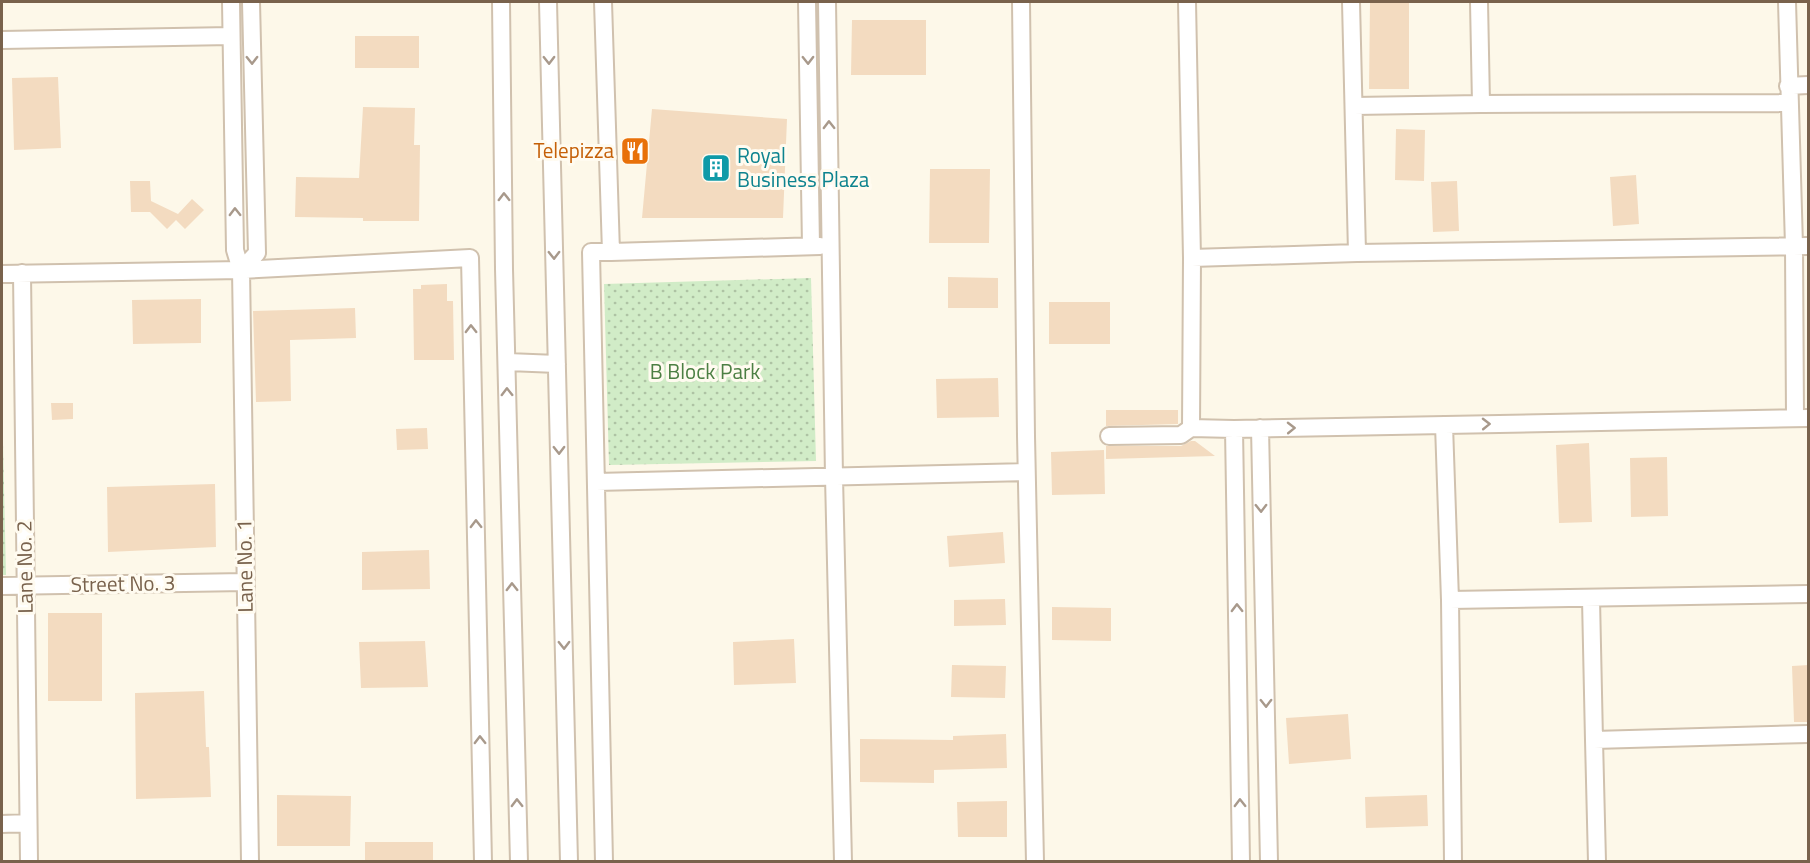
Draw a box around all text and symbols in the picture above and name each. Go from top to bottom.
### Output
one-way arrow [246,55,259,64]
one-way arrow [543,55,556,64]
one-way arrow [802,55,814,64]
one-way arrow [822,121,835,130]
place label: Telepizza [534,134,614,166]
restaurant icon: Telepizza [619,135,651,167]
place label: Royal Business Plaza [737,139,870,195]
building icon: Royal Business Plaza [700,152,732,184]
one-way arrow [497,193,510,202]
one-way arrow [228,208,241,217]
one-way arrow [548,250,560,259]
one-way arrow [465,325,478,334]
park label: B Block Park [650,355,760,387]
one-way arrow [501,388,514,397]
one-way arrow [1482,418,1491,430]
one-way arrow [1287,421,1296,434]
one-way arrow [553,445,565,454]
one-way arrow [1255,503,1268,512]
street label: Lane No. 1 [227,519,261,613]
street label: Lane No. 2 [7,520,41,614]
one-way arrow [469,520,482,529]
street label: Street No. 3 [70,566,176,600]
one-way arrow [506,583,518,592]
one-way arrow [1231,604,1243,613]
one-way arrow [557,640,570,649]
one-way arrow [1259,698,1272,707]
one-way arrow [474,736,487,745]
one-way arrow [511,799,524,808]
one-way arrow [1234,799,1246,808]

